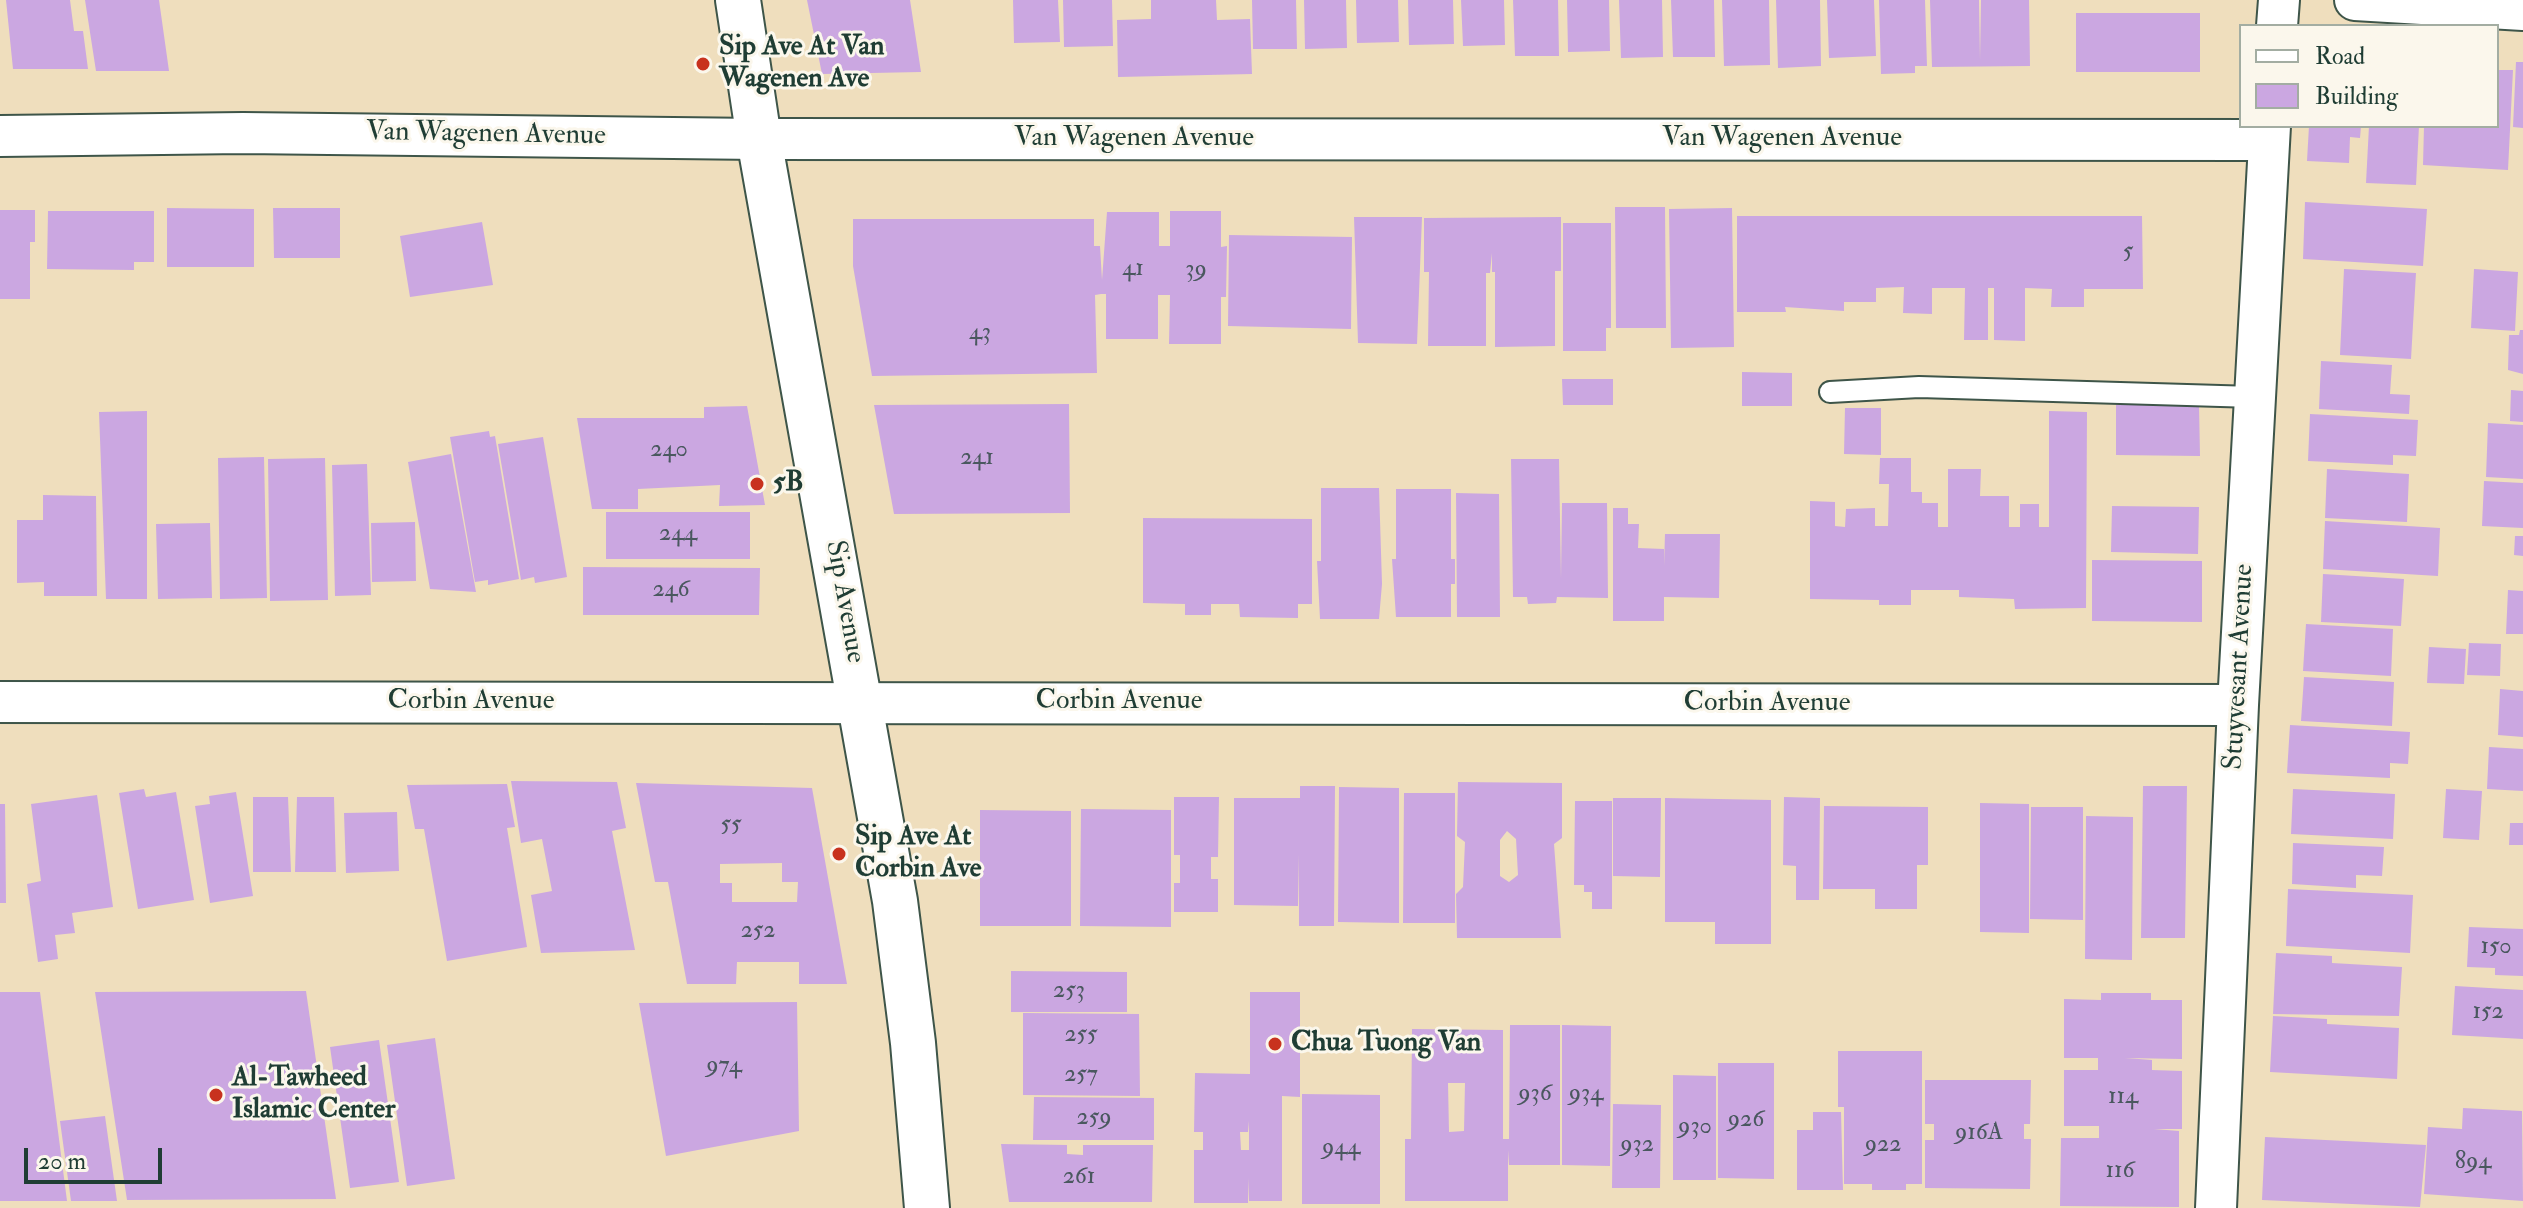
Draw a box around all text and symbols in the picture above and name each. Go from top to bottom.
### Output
legend [2239,24,2499,128]
place label: Sip Ave At Van Wagenen Ave [719,31,885,97]
text: Road [2315,41,2365,72]
marker: Sip Ave At Van Wagenen Ave [694,55,712,73]
text: Building [2315,81,2398,112]
street label: Van Wagenen Avenue [366,116,606,154]
street label: Van Wagenen Avenue [1014,122,1254,156]
street label: Van Wagenen Avenue [1662,122,1902,156]
house number: 5 [2123,239,2133,267]
house number: 41 [1122,256,1144,284]
house number: 39 [1185,257,1207,285]
house number: 43 [969,320,991,348]
house number: 240 [650,437,688,465]
house number: 241 [960,445,994,473]
place label: 5B [773,467,804,501]
marker: 5B [748,475,766,493]
house number: 244 [659,521,697,549]
street label: Sip Avenue [817,538,871,666]
street label: Stuyvesant Avenue [2218,563,2262,771]
house number: 246 [652,577,690,605]
street label: Corbin Avenue [388,685,554,719]
street label: Corbin Avenue [1036,685,1202,719]
street label: Corbin Avenue [1684,687,1850,721]
house number: 55 [720,812,742,840]
place label: Sip Ave At Corbin Ave [855,821,981,887]
marker: Sip Ave At Corbin Ave [830,845,848,863]
house number: 252 [741,918,775,946]
house number: 150 [2480,934,2512,962]
house number: 253 [1053,978,1085,1006]
house number: 152 [2472,999,2504,1027]
house number: 255 [1064,1022,1098,1050]
place label: Chua Tuong Van [1291,1027,1481,1061]
marker: Chua Tuong Van [1266,1035,1284,1053]
house number: 974 [706,1053,742,1081]
place label: Al-Tawheed Islamic Center [232,1062,395,1128]
house number: 257 [1064,1062,1098,1090]
house number: 936 [1518,1081,1552,1109]
house number: 934 [1569,1081,1603,1109]
house number: 114 [2108,1084,2138,1112]
marker: Al-Tawheed Islamic Center [207,1086,225,1104]
house number: 259 [1077,1105,1111,1133]
house number: 926 [1728,1107,1764,1135]
house number: 930 [1678,1114,1712,1142]
house number: 916A [1955,1120,2003,1148]
scale bar [28,1132,166,1182]
house number: 932 [1620,1132,1654,1160]
house number: 922 [1865,1132,1901,1160]
house number: 944 [1322,1135,1360,1163]
text: 20 m [38,1146,86,1177]
house number: 894 [2455,1149,2491,1177]
house number: 116 [2105,1158,2135,1186]
house number: 261 [1063,1164,1095,1192]

